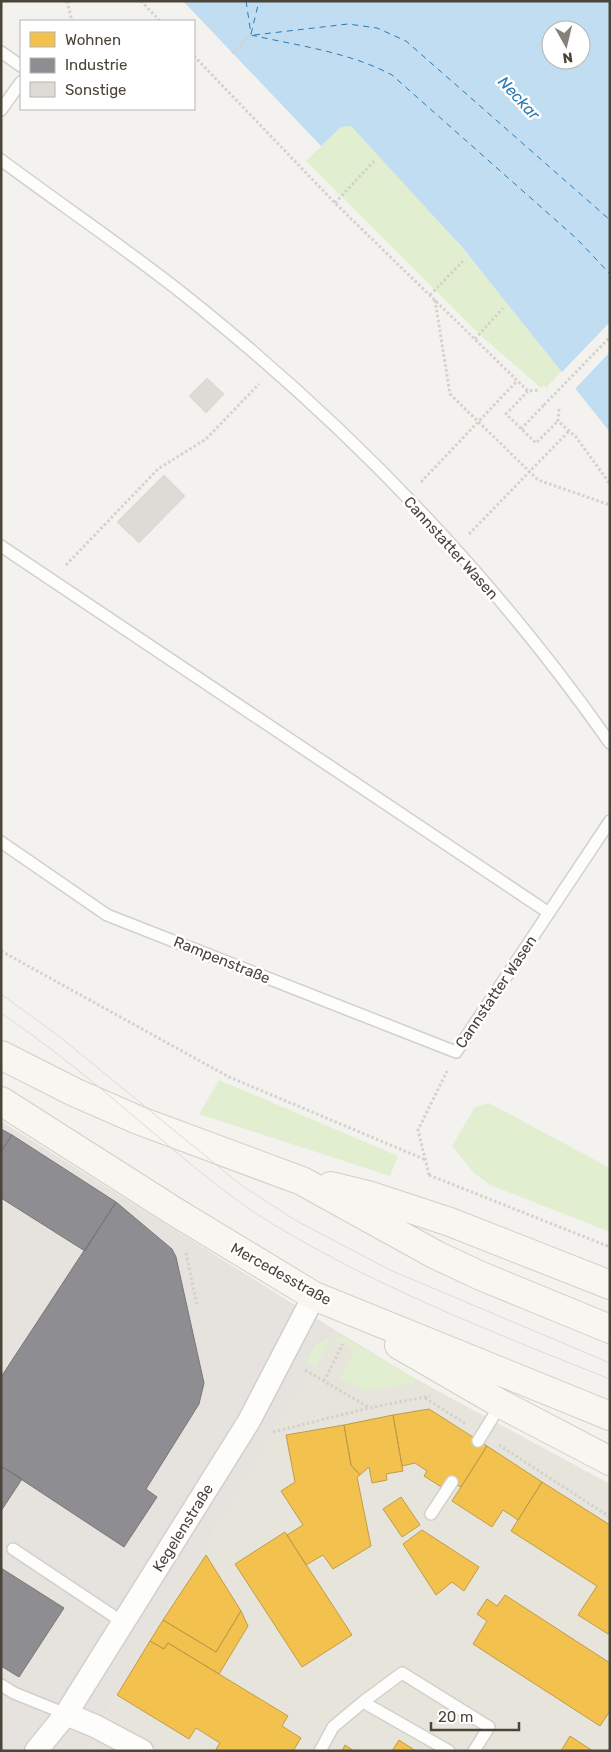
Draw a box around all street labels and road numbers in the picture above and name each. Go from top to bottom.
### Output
street label: Cannstatter Wasen [400,493,502,603]
street label: Rampenstraße [171,932,273,988]
street label: Cannstatter Wasen [452,932,540,1052]
street label: Mercedesstraße [228,1239,334,1309]
street label: Kegelenstraße [149,1481,217,1575]

